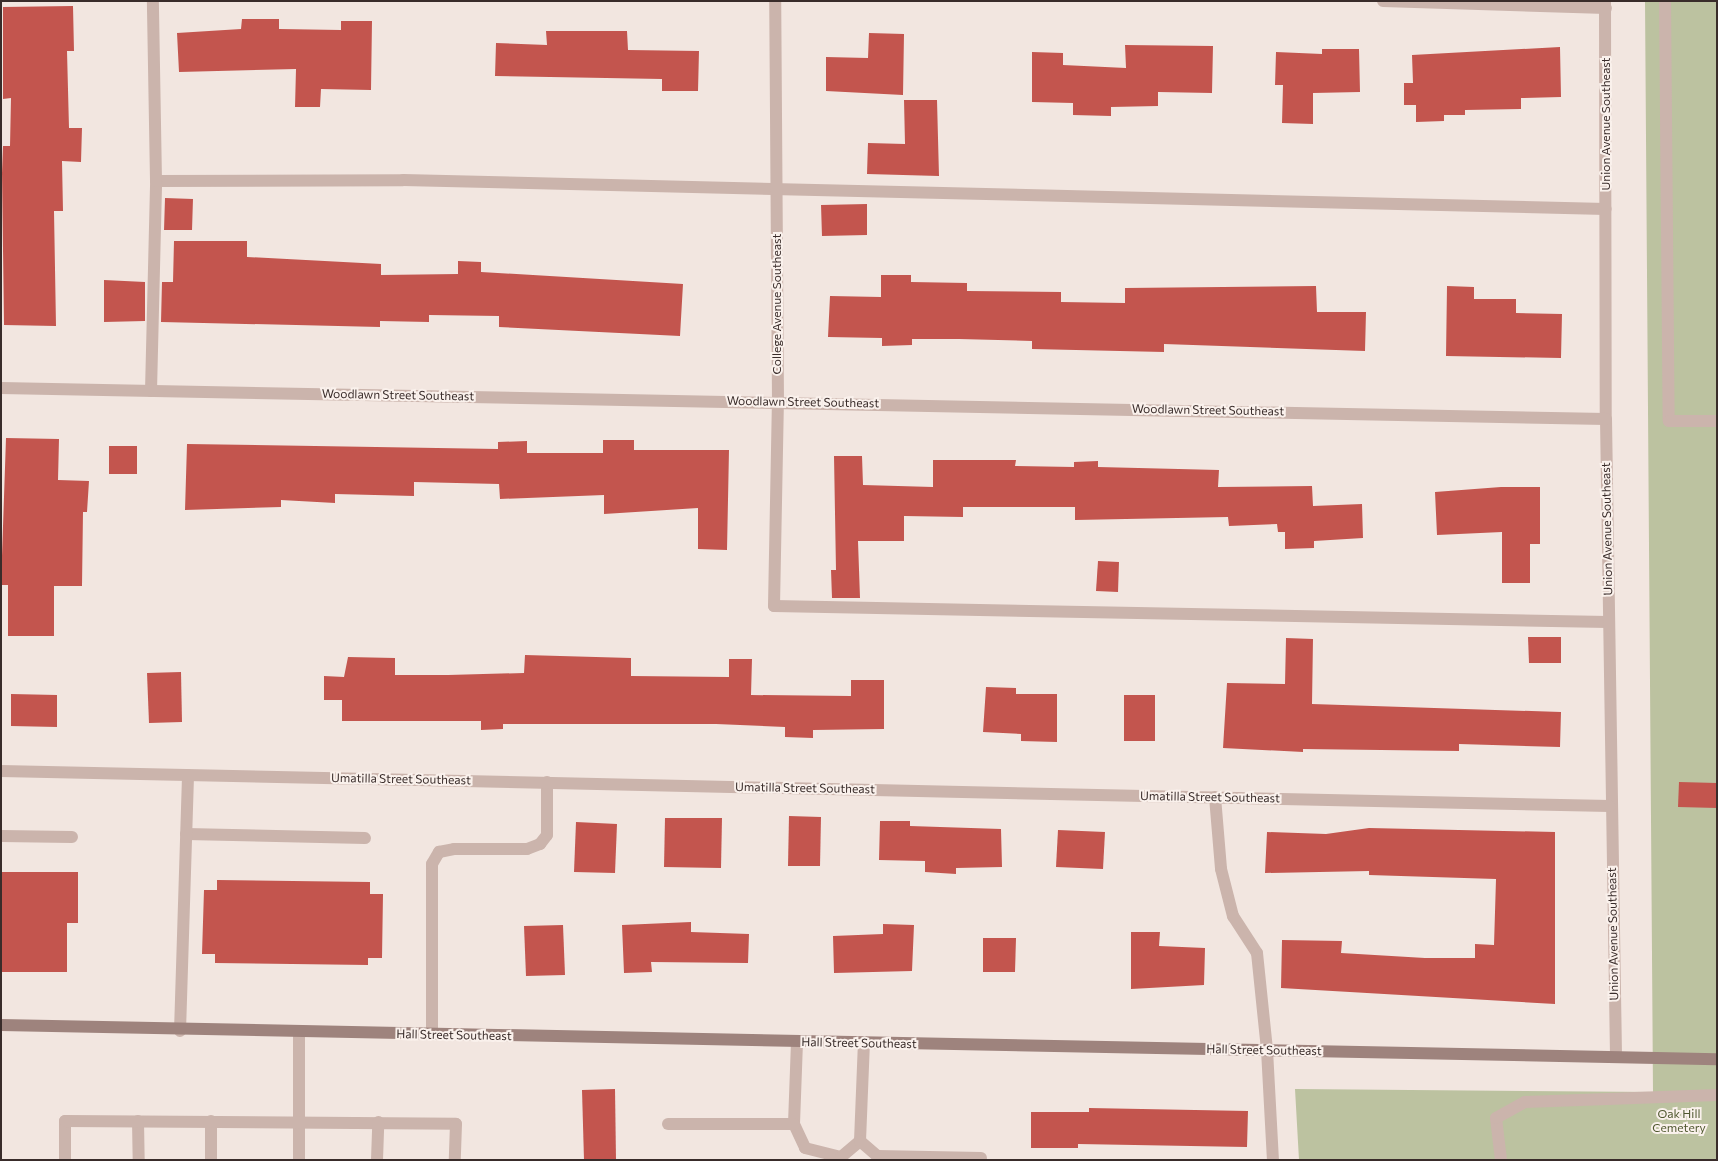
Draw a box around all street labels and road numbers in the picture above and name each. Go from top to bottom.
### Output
street label: Union Avenue Southeast [1599,57,1613,191]
street label: College Avenue Southeast [770,234,784,374]
street label: Woodlawn Street Southeast [322,386,474,404]
street label: Woodlawn Street Southeast [727,393,879,411]
street label: Woodlawn Street Southeast [1132,401,1284,419]
street label: Union Avenue Southeast [1599,462,1615,596]
street label: Umatilla Street Southeast [331,771,471,787]
street label: Umatilla Street Southeast [735,780,875,796]
street label: Umatilla Street Southeast [1140,789,1280,805]
street label: Union Avenue Southeast [1605,867,1621,1001]
street label: Hall Street Southeast [396,1027,512,1043]
street label: Hall Street Southeast [801,1035,917,1051]
street label: Hall Street Southeast [1206,1042,1322,1058]

